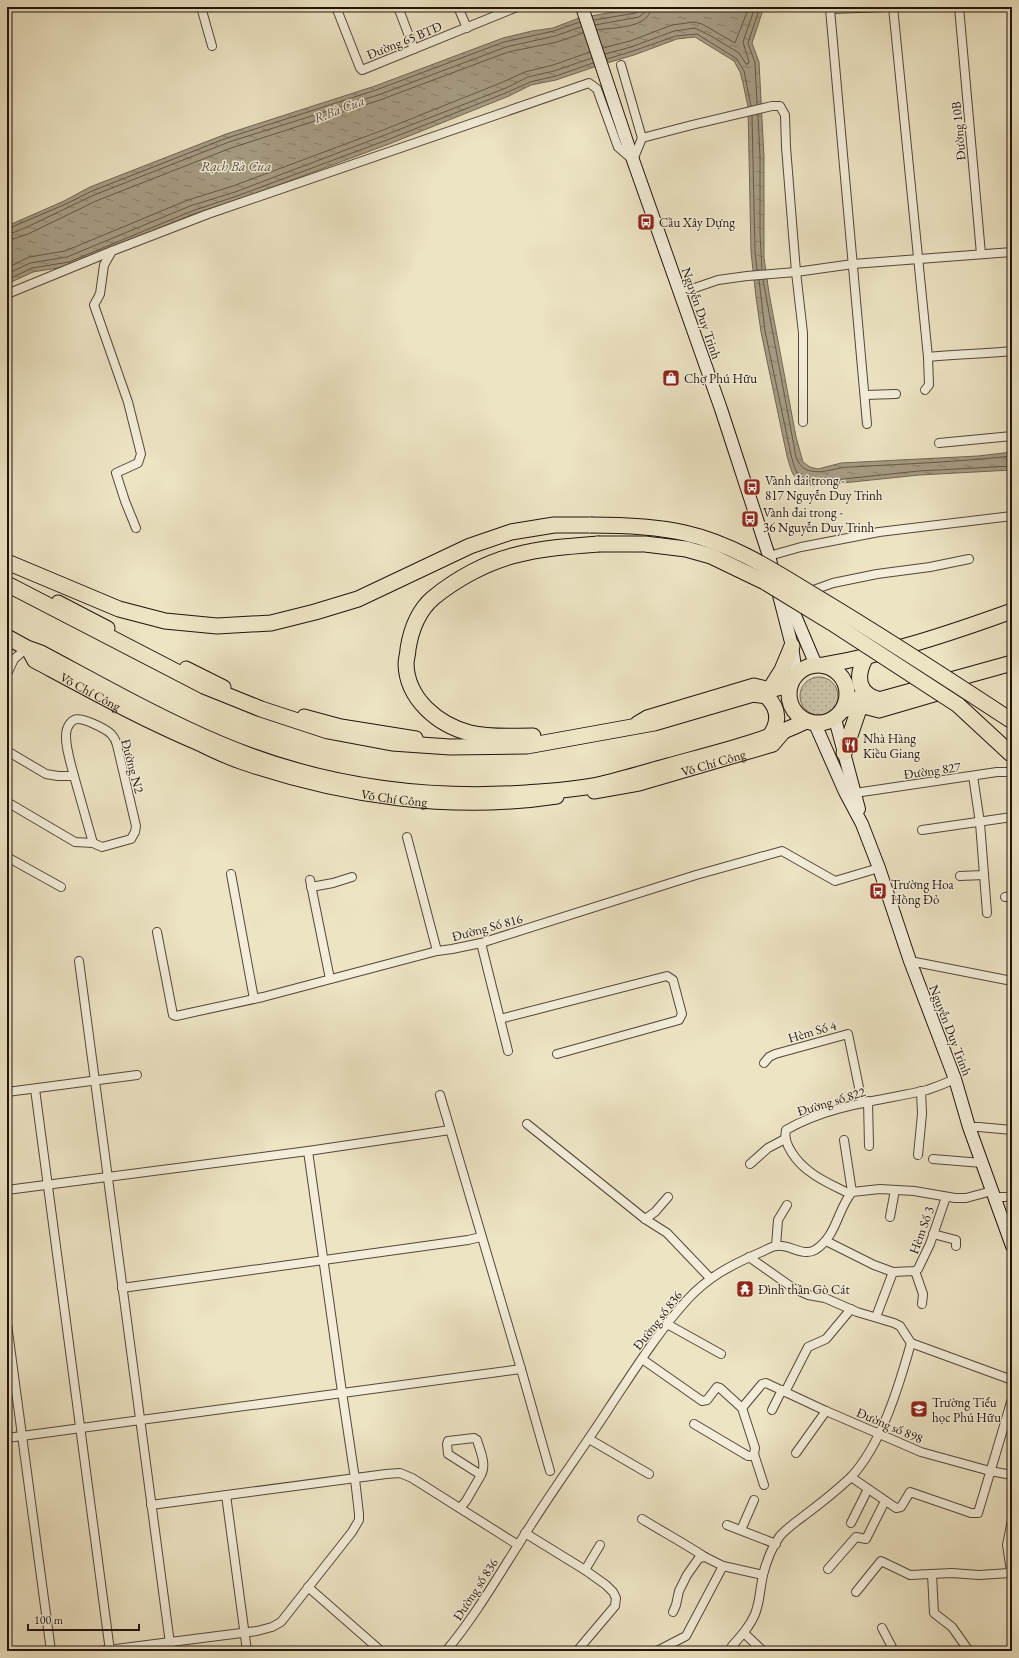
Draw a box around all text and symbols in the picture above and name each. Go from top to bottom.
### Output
street label: Đường 65 BTĐ [364,18,445,63]
water label: R.Bà Cua [311,91,367,127]
street label: Đường 10B [947,101,970,161]
water label: Rạch Bà Cua [201,157,271,175]
bus stop icon: Cầu Xây Dựng [636,212,656,232]
place label: Cầu Xây Dựng [659,214,735,231]
street label: Nguyễn Duy Trinh [678,265,725,362]
shop icon: Chợ Phú Hữu [661,368,681,388]
place label: Chợ Phú Hữu [684,370,757,387]
place label: Vành đai trong - 817 Nguyễn Duy Trinh [765,472,883,504]
bus stop icon: Vành đai trong - 817 Nguyễn Duy Trinh [742,477,762,497]
place label: Vành đai trong - 36 Nguyễn Duy Trinh [763,504,875,536]
bus stop icon: Vành đai trong - 36 Nguyễn Duy Trinh [740,509,760,529]
street label: Võ Chí Công [57,669,124,715]
place label: Nhà Hàng Kiều Giang [863,730,920,762]
restaurant icon: Nhà Hàng Kiều Giang [840,735,860,755]
street label: Đường N2 [117,737,148,796]
street label: Võ Chí Công [679,745,748,780]
street label: Đường 827 [902,758,962,783]
street label: Võ Chí Công [360,786,428,811]
place label: Trường Hoa Hồng Đỏ [891,876,954,908]
bus stop icon: Trường Hoa Hồng Đỏ [868,881,888,901]
street label: Đường Số 816 [450,910,524,945]
street label: Nguyễn Duy Trinh [925,982,976,1078]
street label: Hèm Số 4 [786,1016,839,1046]
street label: Đường số 822 [795,1083,868,1120]
street label: Hèm Số 3 [905,1204,938,1256]
temple icon: Đình thần Gò Cát [735,1279,755,1299]
place label: Đình thần Gò Cát [758,1281,850,1298]
street label: Đường số 836 [629,1287,686,1353]
place label: Trường Tiểu học Phú Hữu [932,1394,1001,1426]
school or university icon: Trường Tiểu học Phú Hữu [909,1399,929,1419]
street label: Đường số 898 [854,1404,926,1447]
street label: Đường số 836 [449,1555,502,1624]
scale bar [28,1606,139,1632]
text: 100 m [34,1612,64,1628]

